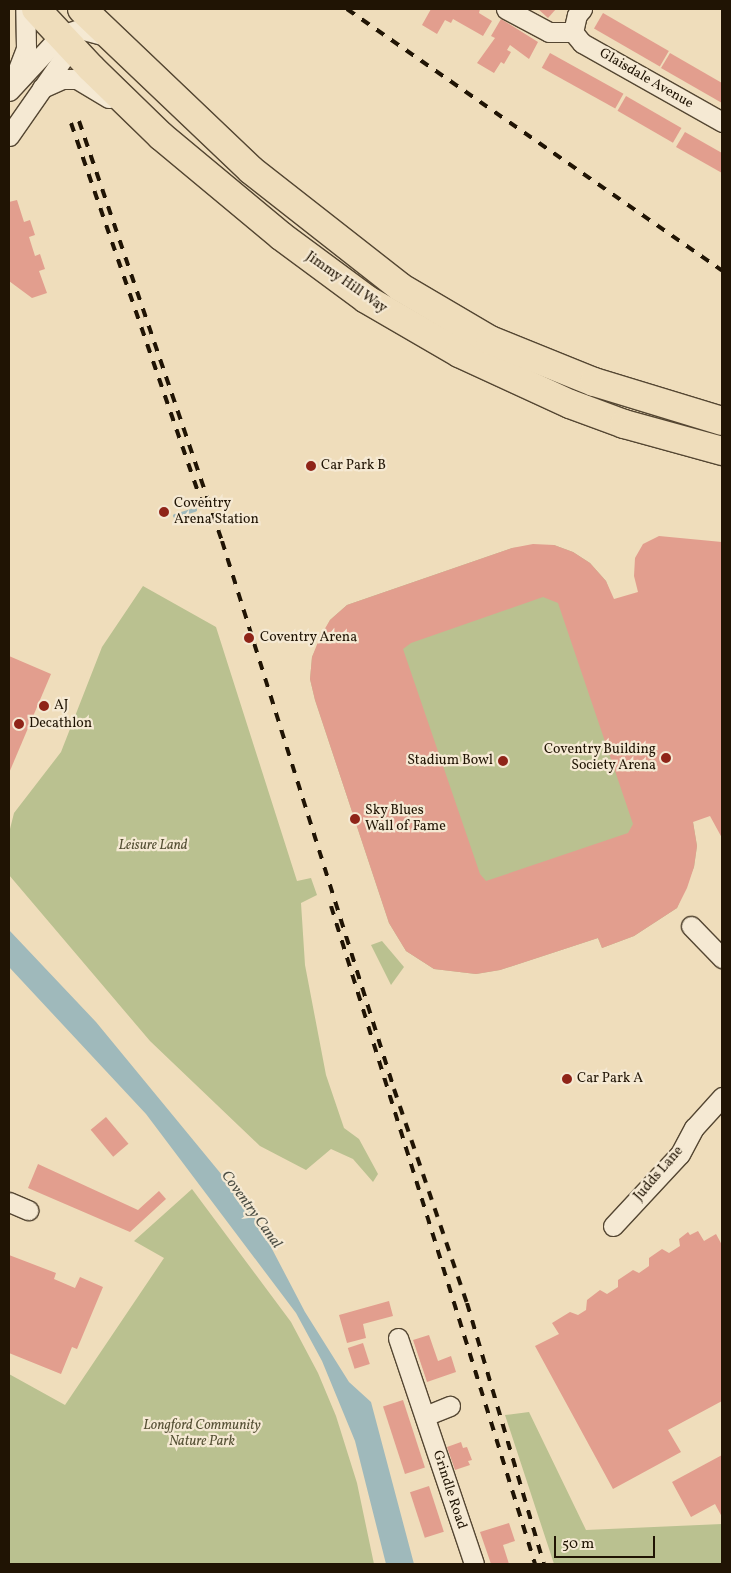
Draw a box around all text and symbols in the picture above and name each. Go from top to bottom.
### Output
street label: Glaisdale Avenue [596,45,696,113]
street label: Jimmy Hill Way [302,248,390,318]
place label: Car Park B [321,458,386,474]
marker: Car Park B [305,460,317,472]
place label: Coventry Arena Station [174,496,259,528]
marker: Coventry Arena Station [158,506,170,518]
place label: Coventry Arena [260,630,358,646]
marker: Coventry Arena [242,631,256,645]
place label: AJ [54,698,68,714]
marker: AJ [38,700,50,712]
place label: Decathlon [29,716,92,732]
marker: Decathlon [13,718,25,730]
place label: Coventry Building Society Arena [544,742,656,774]
marker: Coventry Building Society Arena [660,752,672,764]
place label: Stadium Bowl [407,753,493,769]
marker: Stadium Bowl [497,755,509,767]
place label: Sky Blues Wall of Fame [365,803,444,836]
marker: Sky Blues Wall of Fame [349,813,361,825]
park label: Leisure Land [118,838,188,854]
place label: Car Park A [577,1071,643,1087]
marker: Car Park A [561,1073,573,1085]
street label: Judds Lane [631,1143,687,1205]
water label: Coventry Canal [217,1168,285,1252]
park label: Longford Community Nature Park [143,1418,261,1450]
street label: Grindle Road [428,1449,470,1531]
scale bar [556,1526,657,1558]
text: 50 m [562,1534,594,1555]

